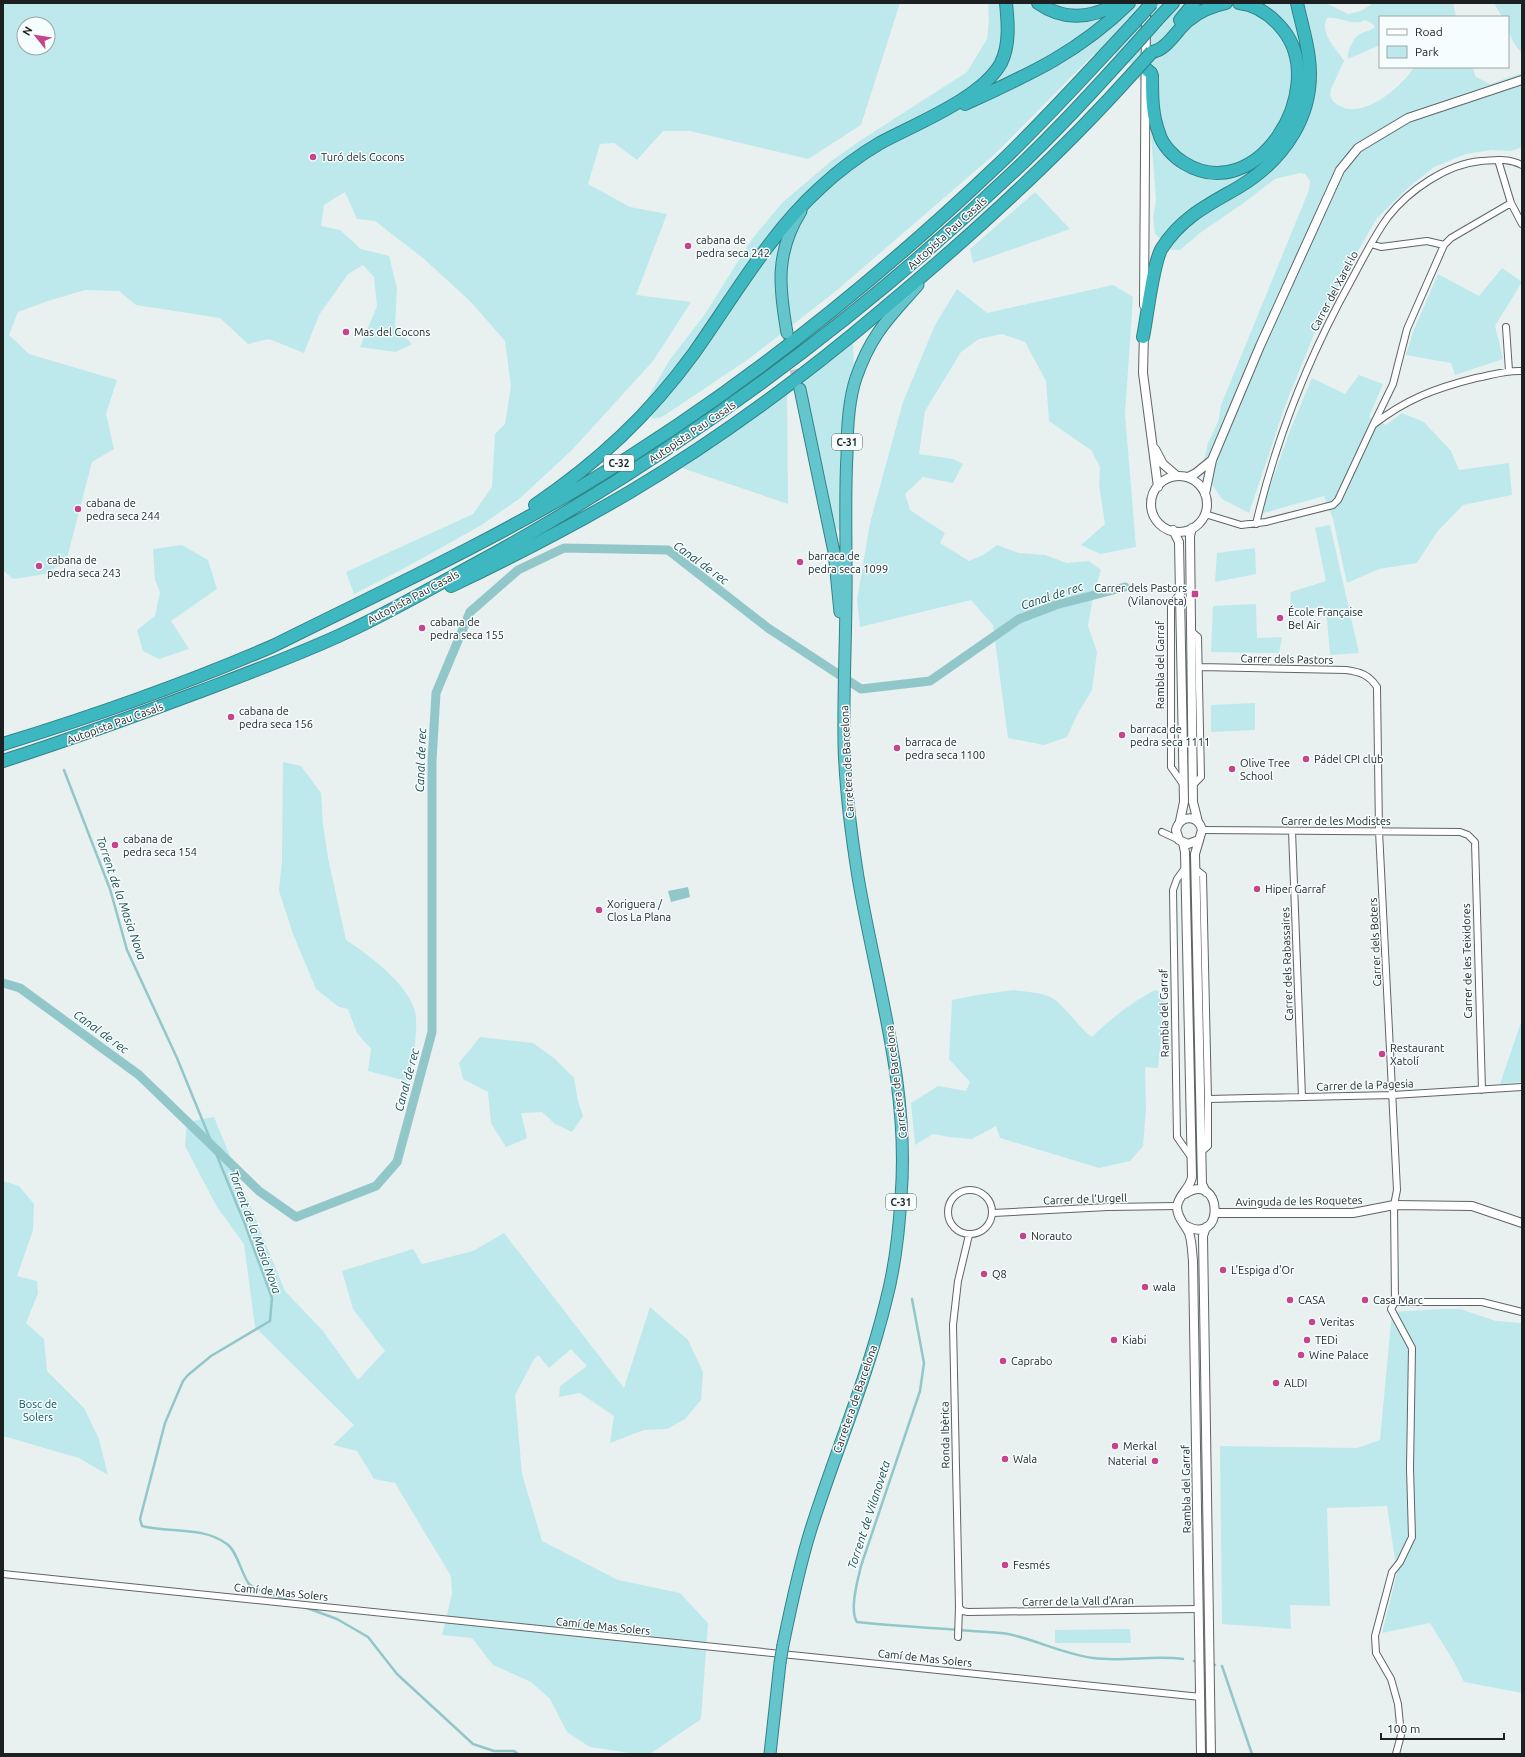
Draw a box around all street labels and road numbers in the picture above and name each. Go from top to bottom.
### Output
street label: Autopista Pau Casals [905,194,989,272]
street label: Carrer del Xarel·lo [1308,249,1360,333]
street label: Autopista Pau Casals [646,398,738,465]
road number: C-31 [832,434,862,450]
road number: C-32 [604,455,634,471]
street label: Autopista Pau Casals [365,568,461,626]
street label: Rambla del Garraf [1154,620,1166,709]
street label: Carrer dels Pastors [1241,652,1334,666]
street label: Autopista Pau Casals [65,700,165,746]
street label: Carretera de Barcelona [838,705,856,819]
street label: Carrer de les Modistes [1281,815,1391,827]
street label: Carrer dels Boters [1367,897,1383,987]
street label: Carrer de les Teixidores [1460,903,1474,1019]
street label: Carrer dels Rabassaires [1279,907,1295,1021]
street label: Rambla del Garraf [1157,968,1171,1057]
street label: Carretera de Barcelona [883,1025,909,1139]
street label: Carrer de la Pagesia [1316,1077,1414,1093]
street label: Carrer de l'Urgell [1043,1192,1127,1206]
road number: C-31 [886,1194,916,1210]
street label: Avinguda de les Roquetes [1235,1194,1363,1208]
street label: Carretera de Barcelona [831,1343,879,1455]
street label: Ronda Ibèrica [938,1401,952,1469]
street label: Rambla del Garraf [1179,1444,1193,1533]
street label: Camí de Mas Solers [233,1581,329,1603]
street label: Carrer de la Vall d'Aran [1022,1594,1134,1608]
street label: Camí de Mas Solers [555,1615,651,1637]
street label: Camí de Mas Solers [877,1647,973,1669]

